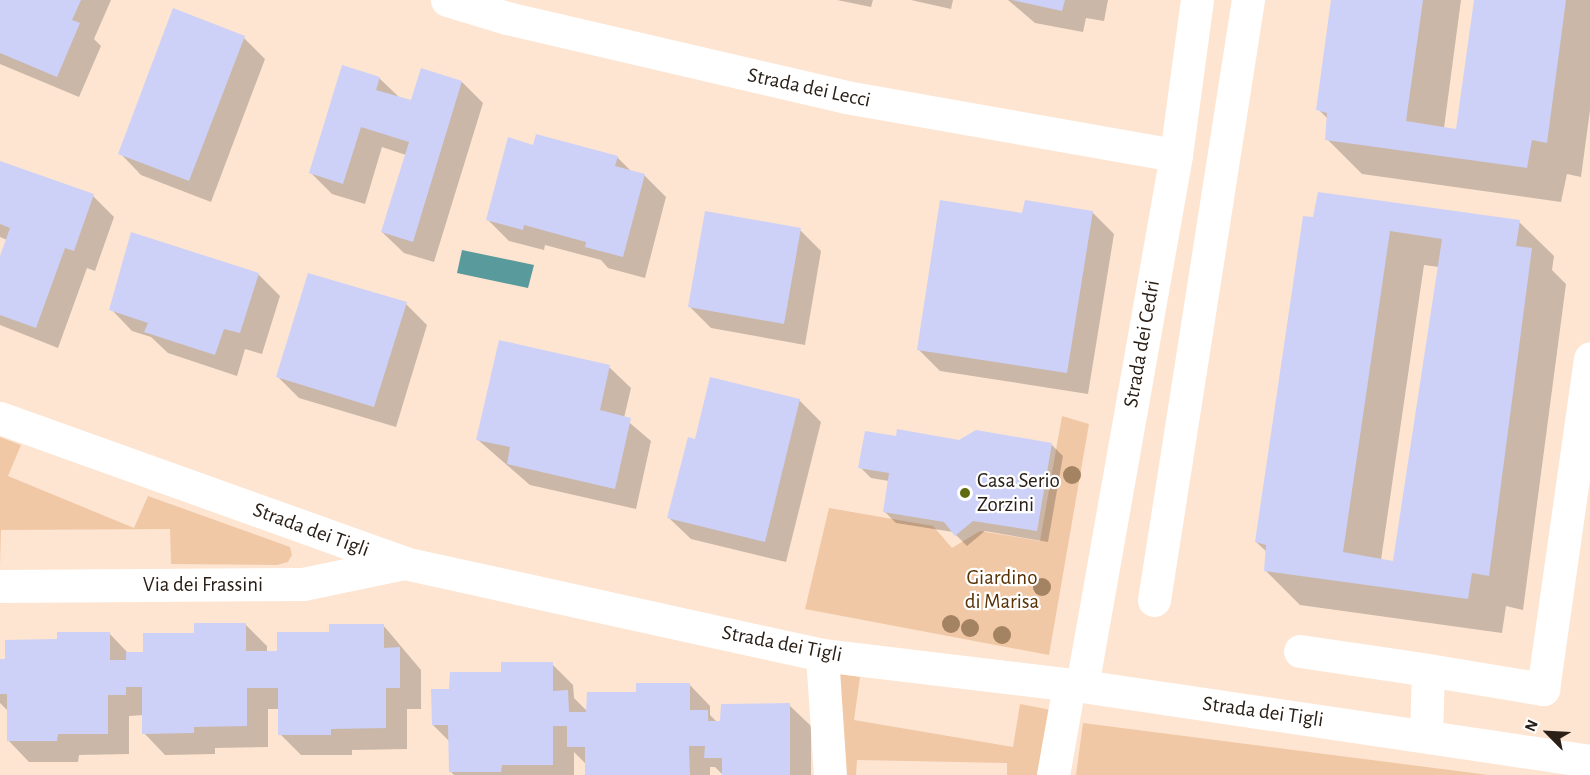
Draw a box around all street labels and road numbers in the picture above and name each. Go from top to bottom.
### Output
street label: Strada dei Lecci [745,63,873,113]
street label: Strada dei Cedri [1118,278,1166,410]
street label: Strada dei Tigli [249,497,373,563]
street label: Via dei Frassini [143,572,263,598]
street label: Strada dei Tigli [720,620,844,668]
street label: Strada dei Tigli [1201,691,1325,733]

